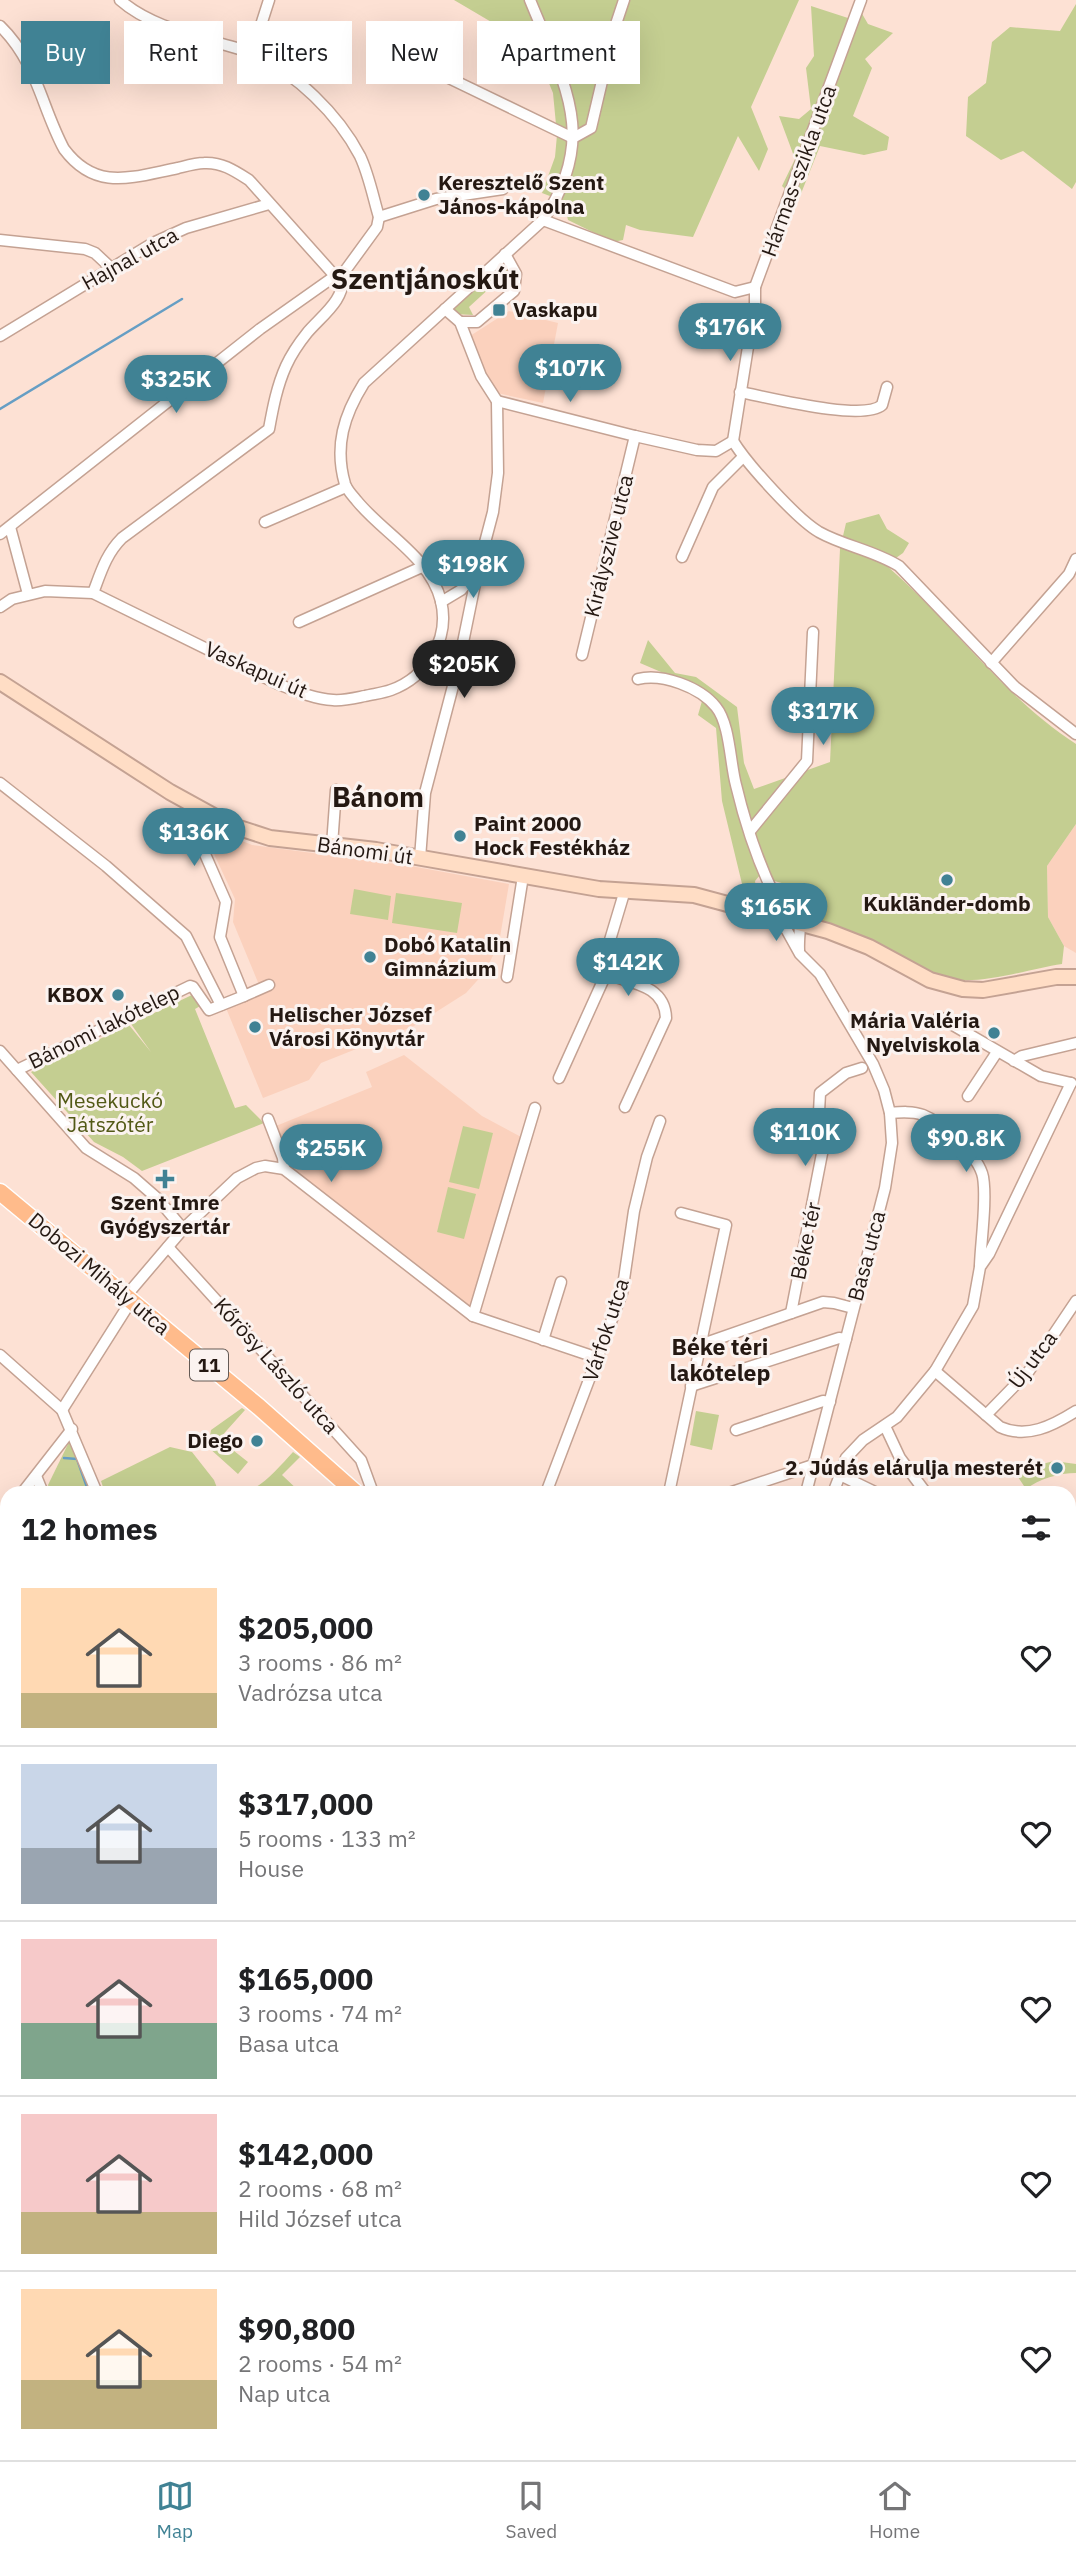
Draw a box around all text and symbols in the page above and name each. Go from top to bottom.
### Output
chip: Buy [21,21,110,84]
chip: Rent [124,21,223,84]
chip: Filters [237,21,352,84]
chip: New [366,21,463,84]
chip: Apartment [477,21,640,84]
street label: Hármas-szikla utca [754,81,842,260]
place label: Keresztelő Szent János-kápolna [438,168,604,220]
marker: Keresztelő Szent János-kápolna [416,187,432,203]
street label: Hajnal utca [76,220,183,296]
district label: Szentjánoskút [331,260,519,297]
place label: Vaskapu [513,295,598,323]
marker: Vaskapu [491,302,507,318]
pin: $176K [681,304,779,363]
text: $176K [694,311,766,341]
pin: $107K [521,344,619,404]
text: $107K [534,352,606,382]
pin: $325K [127,356,225,415]
text: $325K [140,363,212,393]
street label: Királyszive utca [577,472,639,620]
pin: $198K [424,540,522,600]
text: $198K [437,548,509,578]
street label: Vaskapui út [201,634,312,704]
pin: $205K [415,640,513,700]
text: $205K [428,648,500,678]
pin: $317K [774,688,872,747]
text: $317K [787,695,859,725]
district label: Bánom [332,778,424,815]
pin: $136K [145,808,243,868]
place label: Paint 2000 Hock Festékház [474,809,630,861]
text: $136K [158,816,230,846]
marker: Paint 2000 Hock Festékház [452,828,468,844]
street label: Bánomi út [315,829,415,871]
marker: Kukländer-domb [939,872,955,888]
pin: $165K [727,884,825,943]
place label: Kukländer-domb [863,889,1031,917]
text: $165K [740,891,812,921]
place label: Dobó Katalin Gimnázium [384,930,511,982]
pin: $142K [579,939,677,998]
text: $142K [592,946,664,976]
marker: Dobó Katalin Gimnázium [362,949,378,965]
street label: Bánomi lakótelep [23,977,184,1075]
place label: KBOX [47,980,104,1008]
marker: KBOX [110,987,126,1003]
place label: Helischer József Városi Könyvtár [269,1000,432,1052]
place label: Mária Valéria Nyelviskola [850,1006,980,1058]
marker: Helischer József Városi Könyvtár [247,1019,263,1035]
marker: Mária Valéria Nyelviskola [986,1025,1002,1041]
park label: Mesekuckó Játszótér [57,1086,163,1138]
pin: $110K [756,1108,854,1168]
pin: $90.8K [909,1114,1023,1174]
text: $110K [769,1116,841,1146]
text: $90.8K [927,1122,1005,1152]
pin: $255K [282,1124,380,1184]
text: $255K [295,1132,367,1162]
marker: Szent Imre Gyógyszertár [157,1171,173,1187]
place label: Szent Imre Gyógyszertár [100,1188,231,1240]
street label: Béke tér [783,1199,827,1282]
street label: Dobozi Mihály utca [23,1206,176,1341]
street label: Basa utca [841,1208,892,1304]
street label: Várfok utca [575,1275,635,1385]
street label: Kőrösy László utca [208,1291,345,1439]
street label: Új utca [1001,1325,1063,1394]
district label: Béke téri lakótelep [669,1331,771,1387]
road number: 11 [190,1350,228,1380]
place label: Diego [187,1426,243,1454]
marker: Diego [249,1433,265,1449]
place label: 2. Júdás elárulja mesterét [785,1453,1043,1481]
marker: 2. Júdás elárulja mesterét [1049,1460,1065,1476]
text: 12 homes [21,1509,158,1548]
icon: filters [1017,1509,1055,1547]
text: $205,000 [238,1608,373,1647]
icon: home [77,1616,161,1700]
icon: heart [1017,1639,1055,1677]
text: 3 rooms · 86 m² [238,1647,402,1677]
text: Vadrózsa utca [238,1677,383,1707]
text: $317,000 [238,1784,373,1823]
icon: home [77,1792,161,1876]
icon: heart [1017,1815,1055,1853]
text: 5 rooms · 133 m² [238,1823,416,1853]
text: House [238,1853,304,1883]
text: $165,000 [238,1959,373,1998]
icon: home [77,1967,161,2051]
icon: heart [1017,1990,1055,2028]
text: 3 rooms · 74 m² [238,1998,402,2028]
text: Basa utca [238,2028,339,2058]
text: $142,000 [238,2134,373,2173]
icon: home [77,2142,161,2226]
icon: heart [1017,2165,1055,2203]
text: 2 rooms · 68 m² [238,2173,402,2203]
text: Hild József utca [238,2203,402,2233]
text: $90,800 [238,2309,355,2348]
icon: home [77,2317,161,2401]
icon: heart [1017,2340,1055,2378]
text: 2 rooms · 54 m² [238,2348,402,2378]
text: Nap utca [238,2378,330,2408]
tab: Map [156,2477,194,2543]
tab: Saved [506,2477,557,2543]
tab: Home [869,2477,920,2543]

